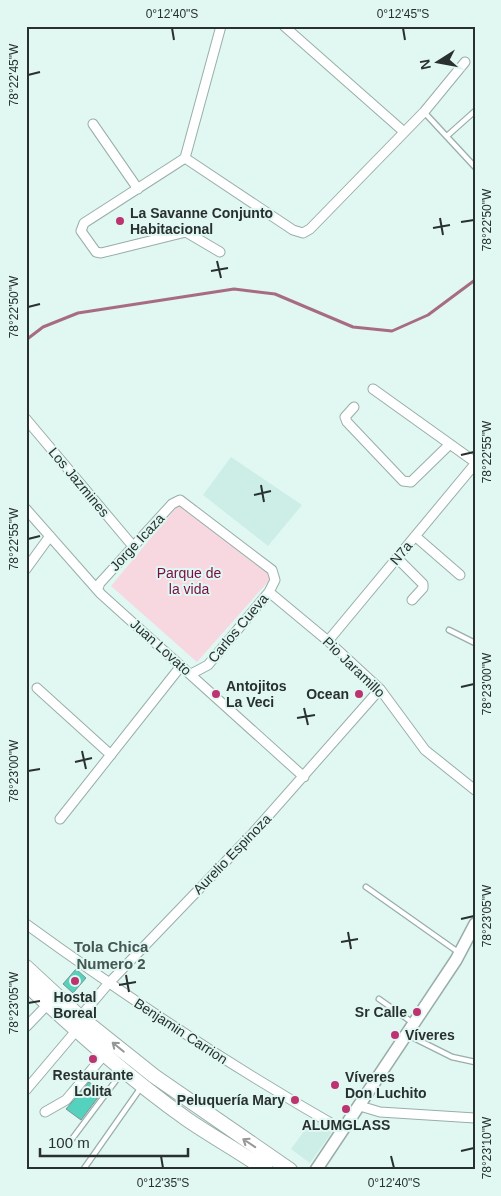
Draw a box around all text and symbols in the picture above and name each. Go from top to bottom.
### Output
text: 0°12'40"S [146,7,198,21]
text: 0°12'45"S [377,7,429,21]
north arrow [414,38,464,88]
text: 78°22'45"W [7,43,21,106]
text: N [416,58,434,71]
text: 78°22'50"W [480,188,494,251]
place label: La Savanne Conjunto Habitacional [130,205,273,237]
marker: La Savanne Conjunto Habitacional [114,215,126,227]
text: 78°22'50"W [7,275,21,338]
text: 78°22'55"W [480,420,494,483]
street label: Los Jazmines [45,444,113,520]
text: 78°22'55"W [7,507,21,570]
street label: Jorge Icaza [106,510,168,574]
street label: N7a [387,538,416,568]
park label: Parque de la vida [157,565,222,597]
street label: Carlos Cueva [205,590,272,666]
street label: Juan Lovato [127,616,195,679]
street label: Pio Jaramillo [320,633,389,701]
text: 78°23'00"W [480,652,494,715]
place label: Antojitos La Veci [226,678,287,710]
place label: Ocean [306,686,349,702]
marker: Antojitos La Veci [210,688,222,700]
marker: Ocean [353,688,365,700]
text: 78°23'00"W [7,739,21,802]
street label: Aurelio Espinoza [190,811,274,897]
text: 78°23'05"W [480,884,494,947]
district label: Tola Chica Numero 2 [74,938,149,972]
text: 78°23'05"W [7,971,21,1034]
marker: Hostal Boreal [69,975,81,987]
place label: Hostal Boreal [53,989,97,1021]
street label: Benjamin Carrion [131,995,231,1067]
place label: Sr Calle [355,1004,407,1020]
marker: Sr Calle [411,1006,423,1018]
place label: Víveres [405,1027,455,1043]
marker: Víveres [389,1029,401,1041]
one-way arrow [112,1042,125,1053]
marker: Restaurante Lolita [87,1053,99,1065]
place label: Restaurante Lolita [53,1067,134,1099]
place label: Víveres Don Luchito [345,1069,427,1101]
marker: Víveres Don Luchito [329,1079,341,1091]
place label: Peluquería Mary [177,1092,285,1108]
marker: Peluquería Mary [289,1094,301,1106]
marker: ALUMGLASS [340,1103,352,1115]
text: 78°23'10"W [480,1116,494,1179]
place label: ALUMGLASS [302,1117,390,1133]
scale bar [40,1126,188,1158]
text: 100 m [48,1134,90,1151]
one-way arrow [243,1138,257,1148]
text: 0°12'35"S [137,1176,189,1190]
text: 0°12'40"S [368,1176,420,1190]

